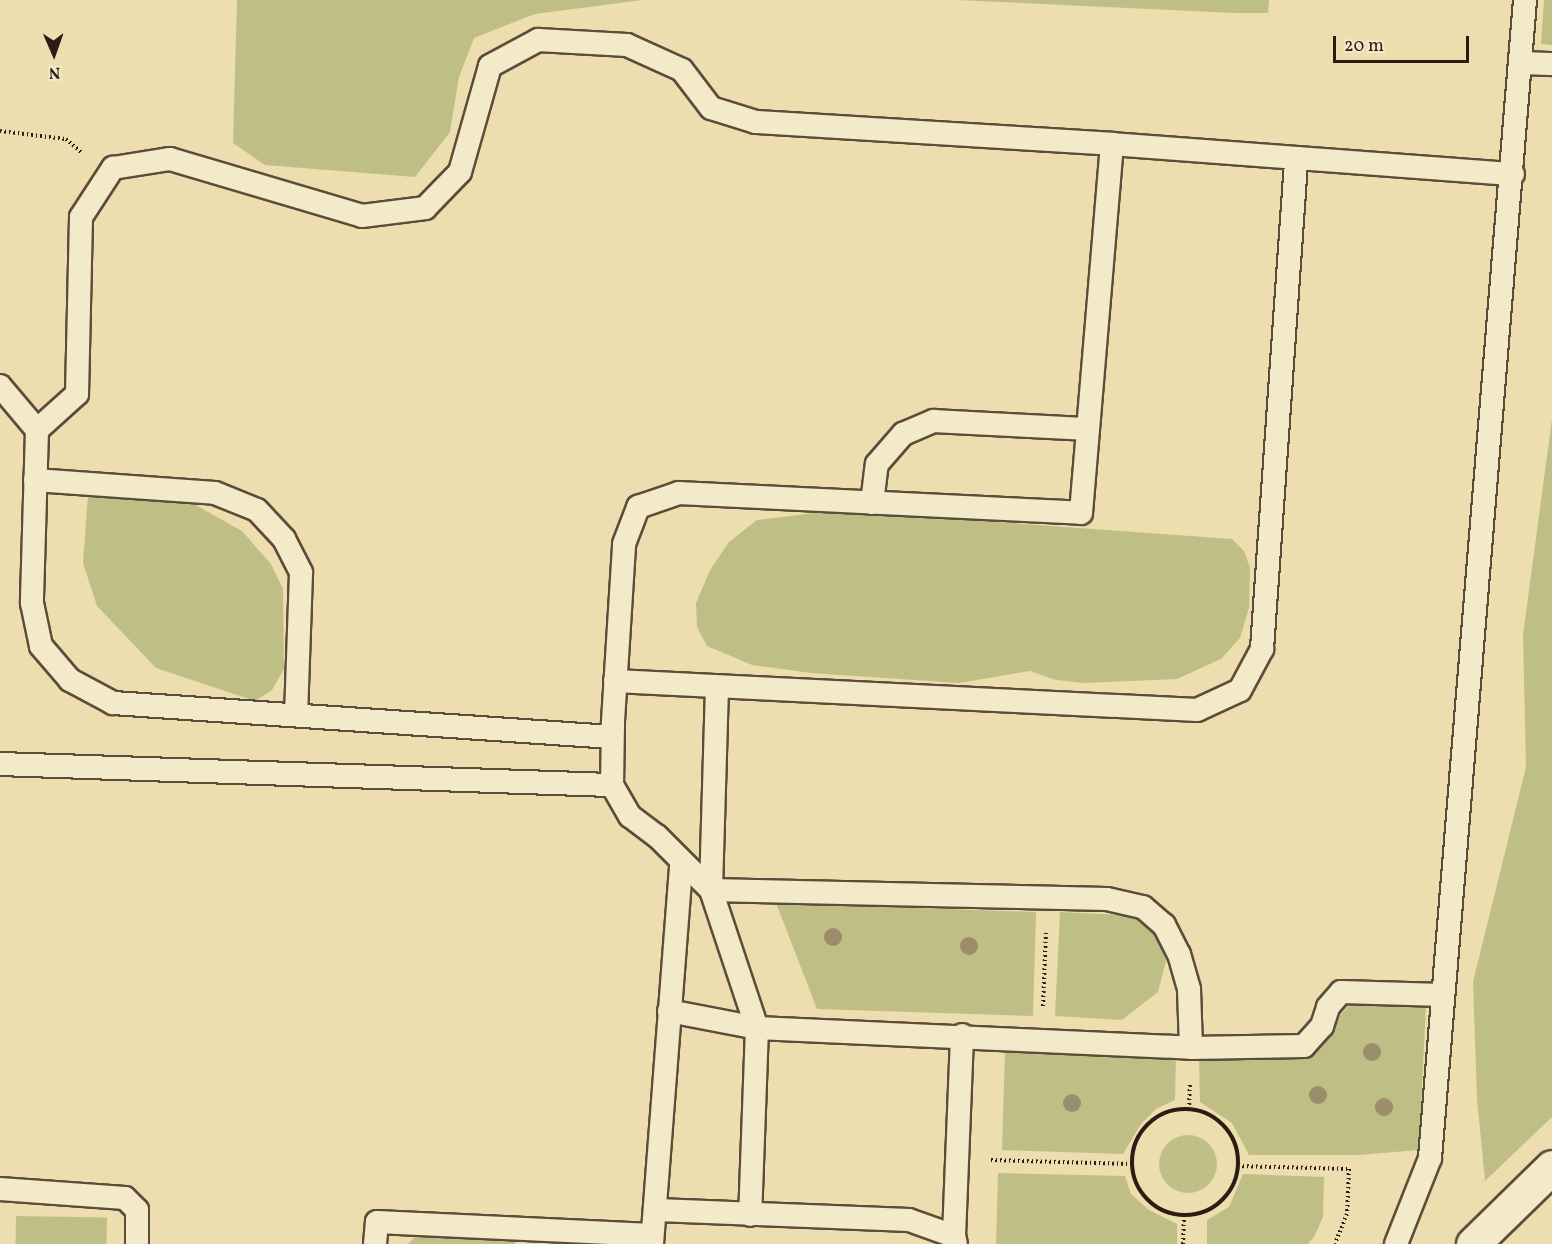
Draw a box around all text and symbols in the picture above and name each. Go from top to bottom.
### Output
north arrow [24,24,84,84]
scale bar [1336,24,1472,62]
text: 20 m [1344,34,1384,59]
text: N [48,61,61,83]

